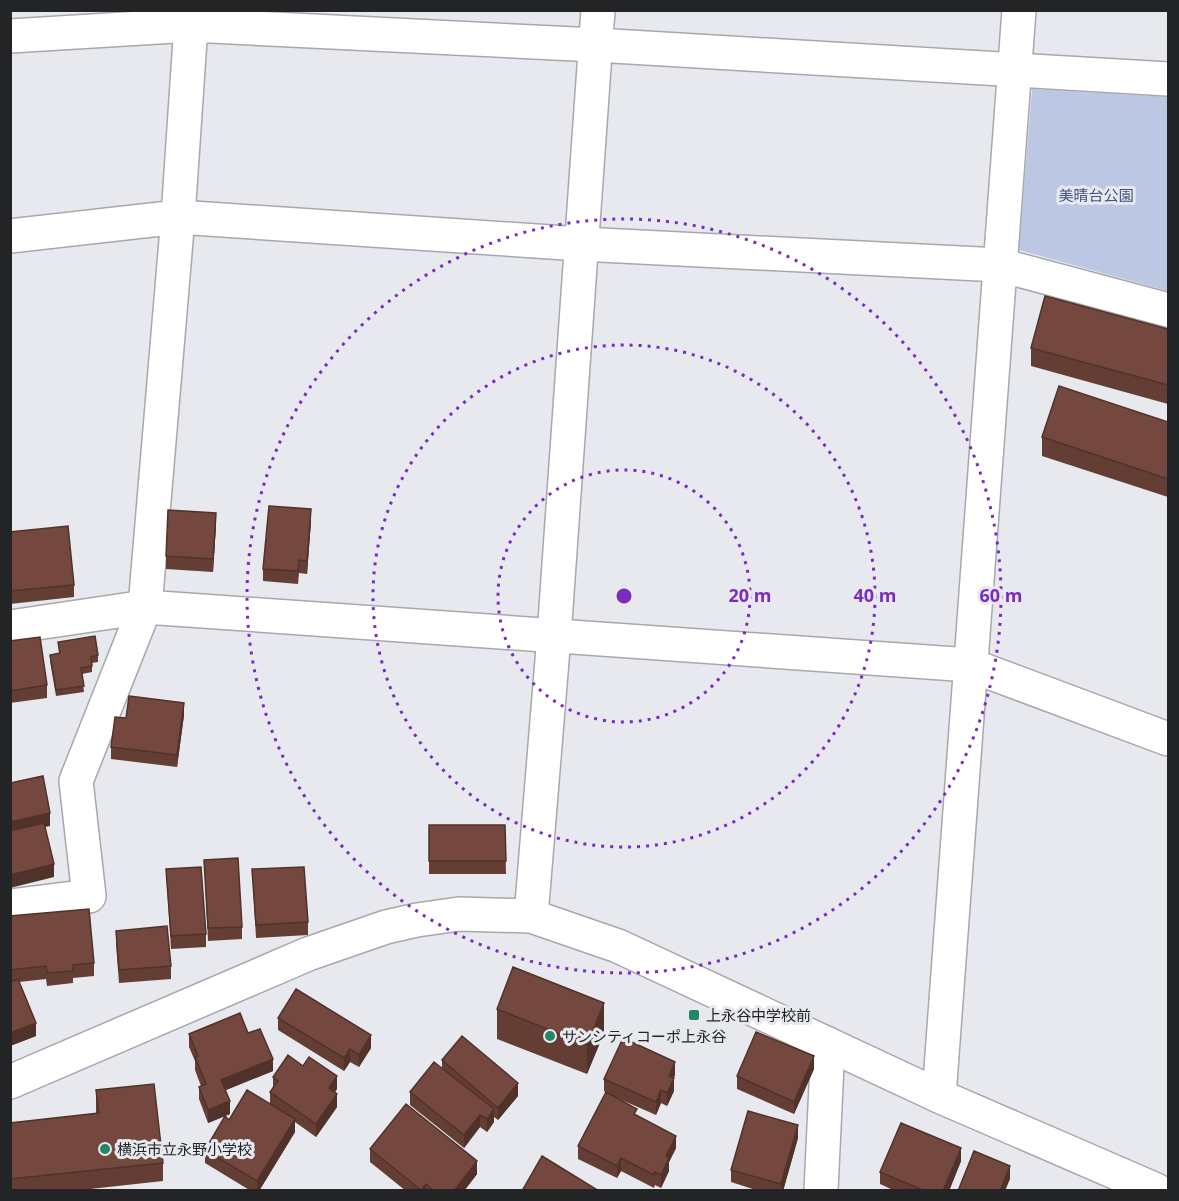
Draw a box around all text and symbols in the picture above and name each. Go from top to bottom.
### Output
park label: 美晴台公園 [1058,185,1134,205]
text: 20 m [729,583,771,607]
text: 40 m [854,583,896,607]
text: 60 m [980,583,1022,607]
centre of rings [614,586,634,606]
place label: 上永谷中学校前 [706,1005,811,1025]
marker: 上永谷中学校前 [687,1008,701,1022]
place label: サンシティコーポ上永谷 [562,1026,726,1046]
marker: サンシティコーポ上永谷 [543,1029,557,1043]
place label: 横浜市立永野小学校 [117,1139,252,1159]
marker: 横浜市立永野小学校 [98,1142,112,1156]

